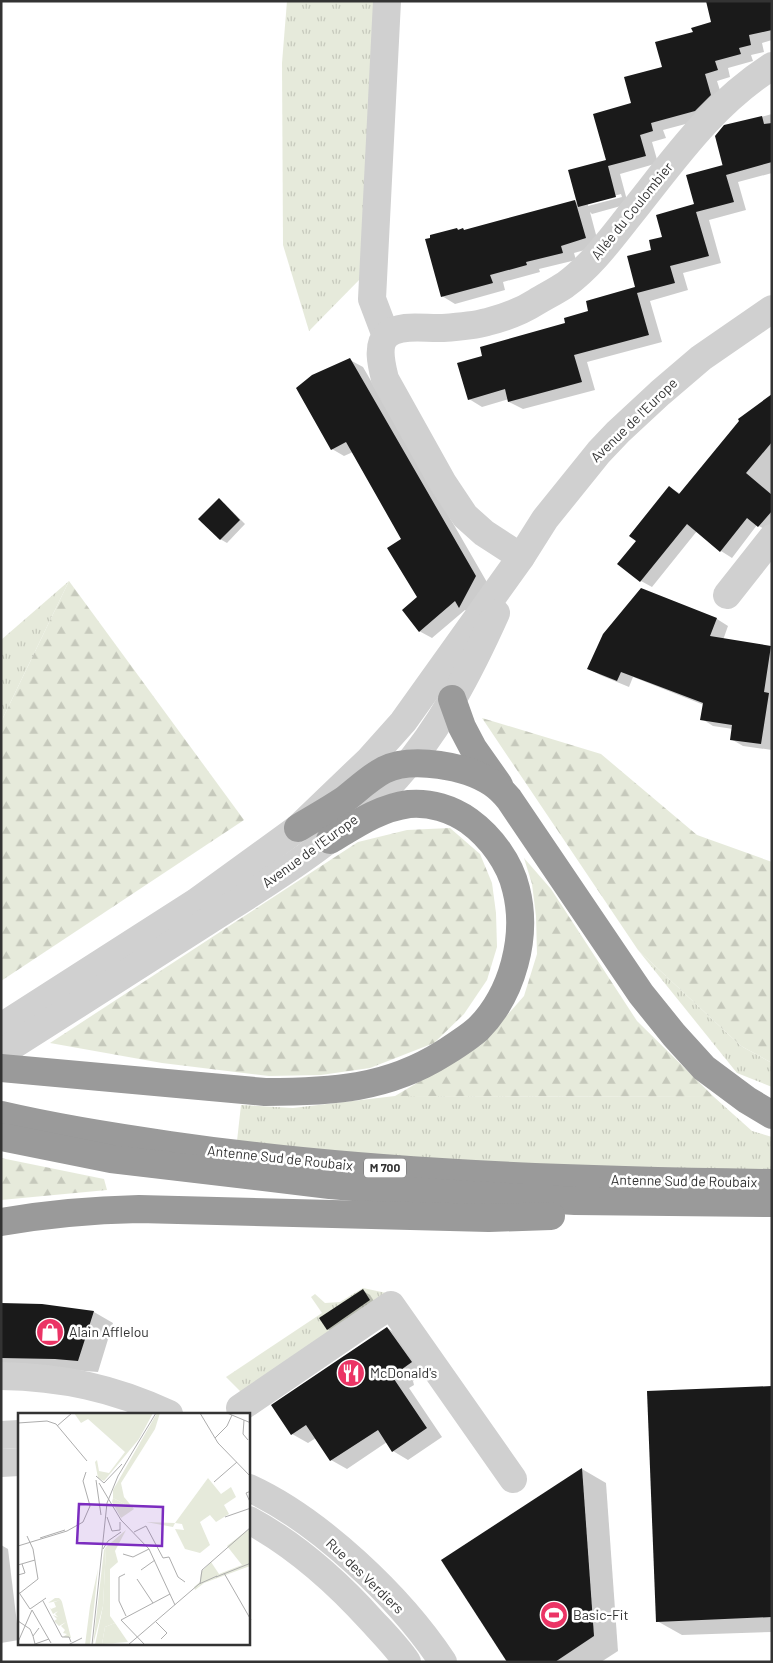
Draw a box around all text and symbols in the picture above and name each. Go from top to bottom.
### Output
street label: Allée du Coulombier [587,159,676,263]
street label: Avenue de l'Europe [587,374,681,465]
street label: Avenue de l'Europe [259,810,361,891]
street label: Antenne Sud de Roubaix [206,1141,354,1174]
road number: M 700 [364,1158,406,1178]
street label: Antenne Sud de Roubaix [611,1171,758,1190]
shop icon: Alain Afflelou [35,1317,65,1347]
place label: Alain Afflelou [69,1323,149,1340]
restaurant icon: McDonald's [336,1358,366,1388]
place label: McDonald's [370,1364,438,1381]
inset map [18,1413,250,1646]
street label: Rue des Verdiers [323,1534,408,1617]
sports icon: Basic-Fit [539,1600,569,1630]
place label: Basic-Fit [573,1606,629,1623]

